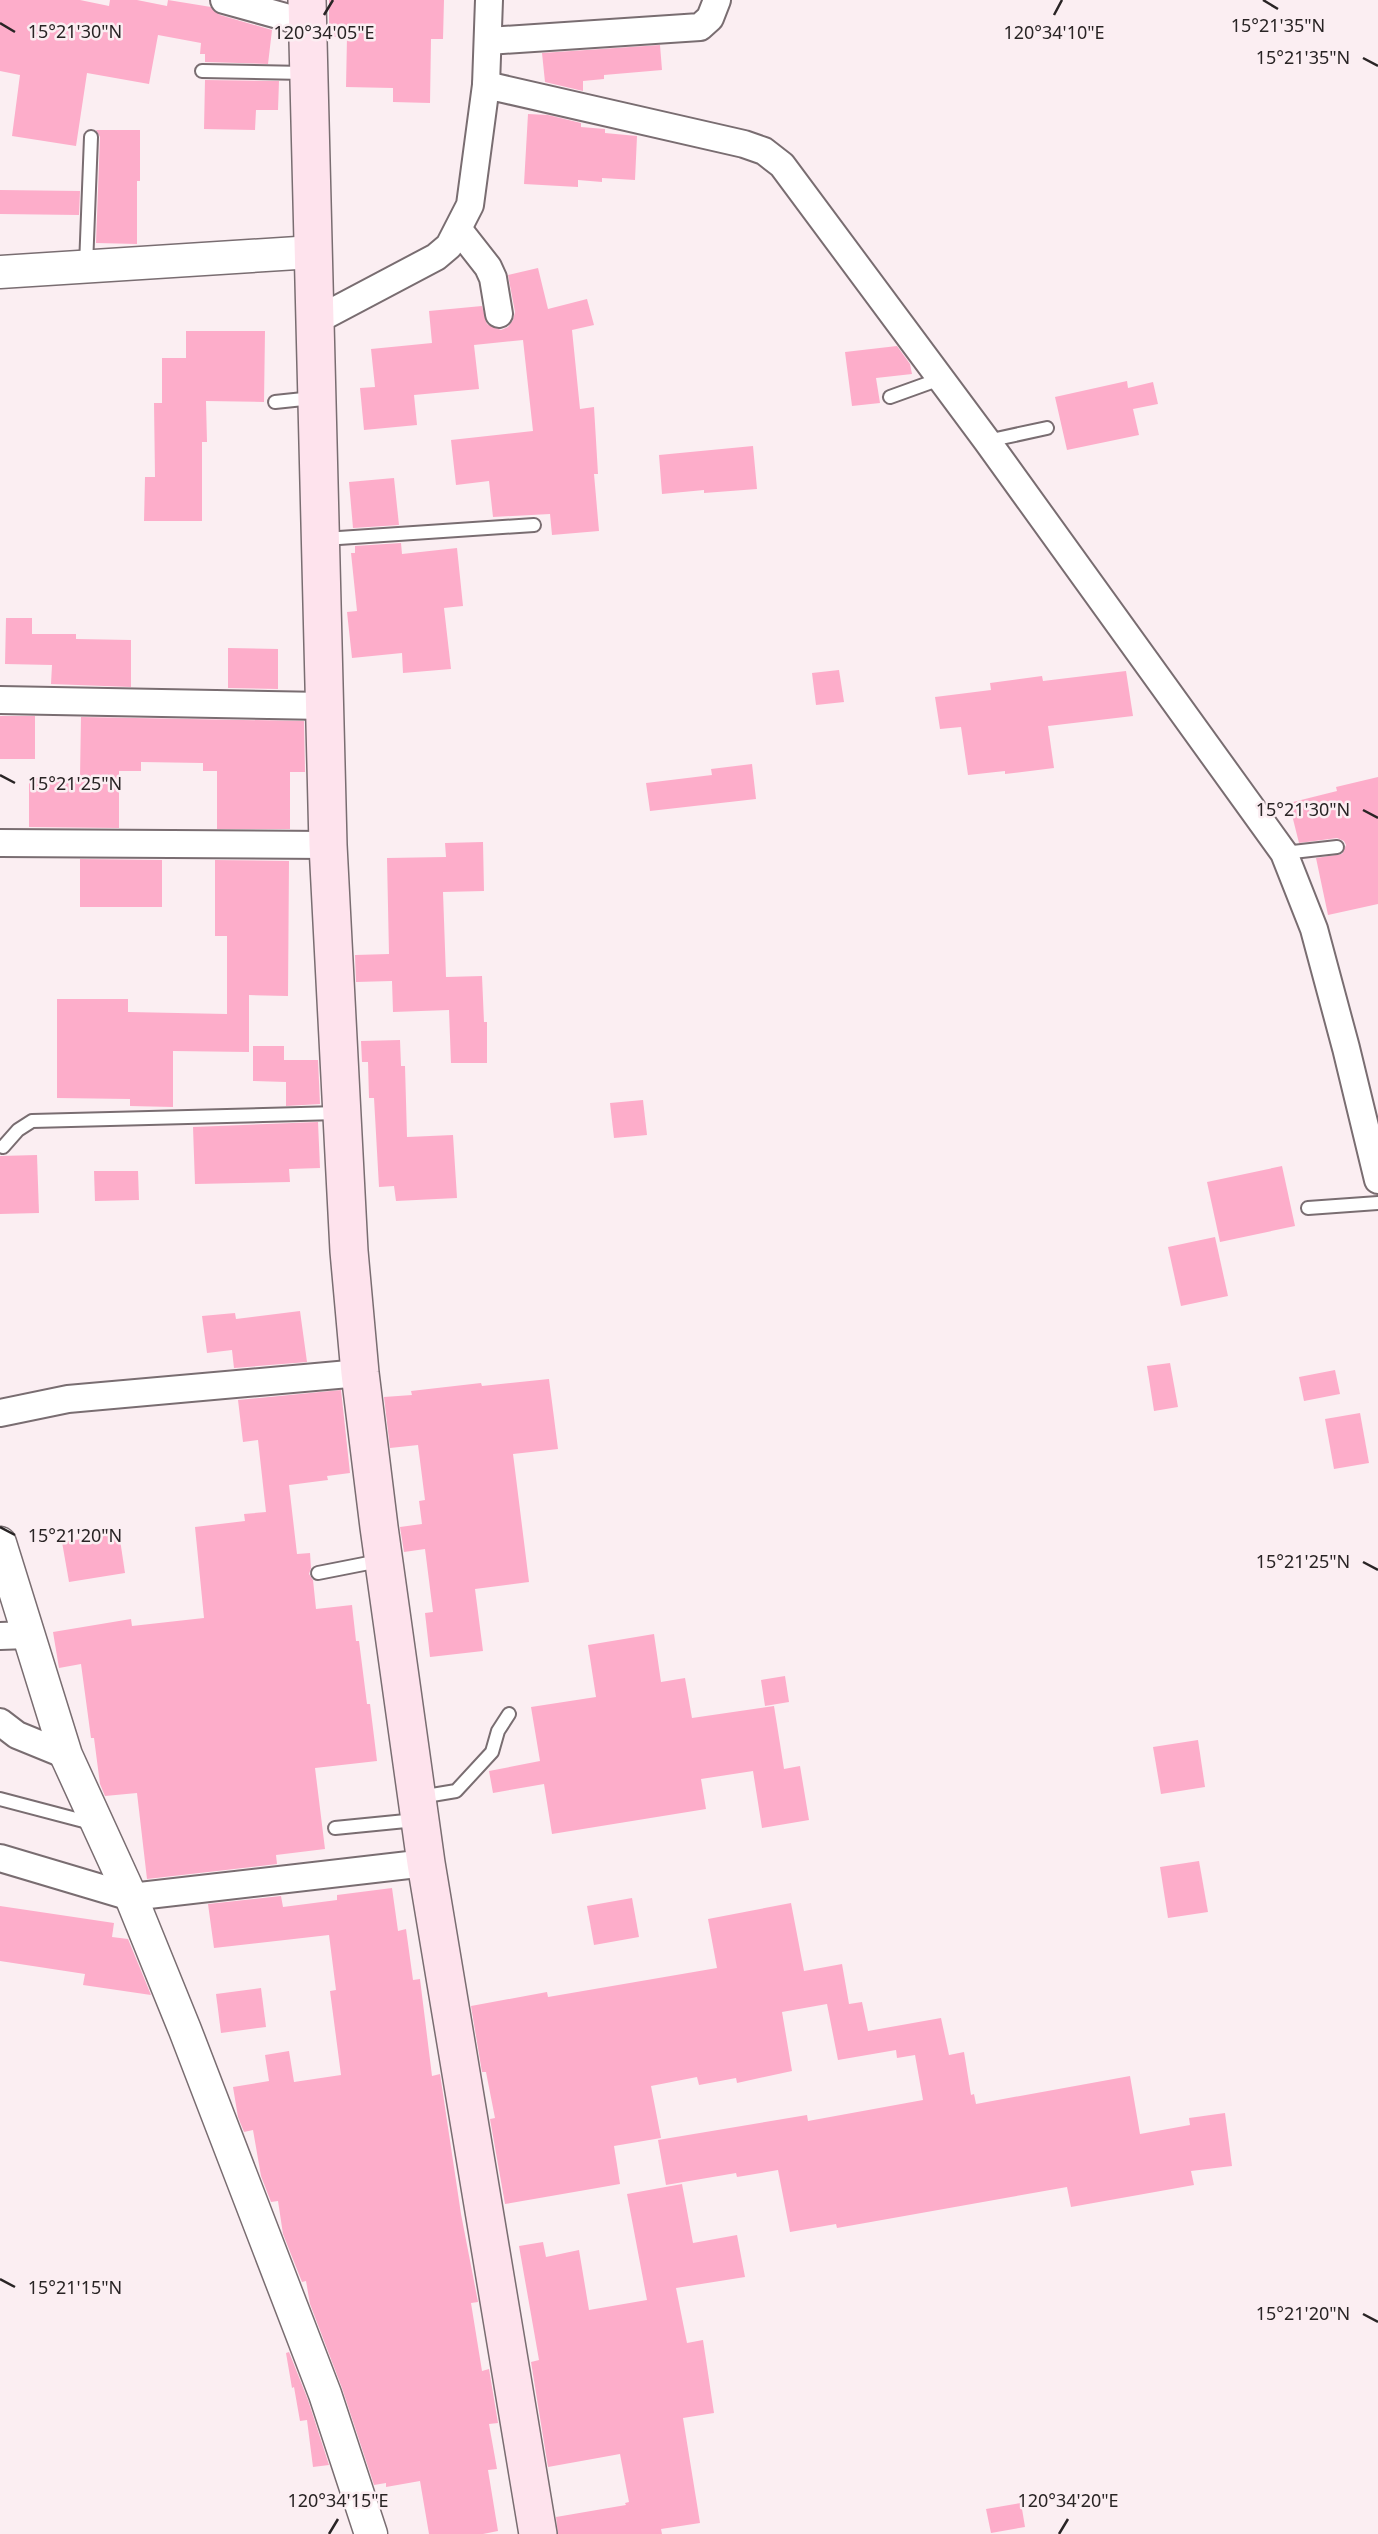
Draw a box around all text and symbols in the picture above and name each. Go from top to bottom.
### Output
text: 15°21'35"N [1231,13,1325,37]
text: 15°21'30"N [28,19,122,43]
text: 120°34'05"E [273,20,375,44]
text: 120°34'10"E [1003,20,1105,44]
text: 15°21'35"N [1256,45,1350,69]
text: 15°21'25"N [28,771,122,795]
text: 15°21'30"N [1256,797,1350,821]
text: 15°21'20"N [28,1523,122,1547]
text: 15°21'25"N [1256,1549,1350,1573]
text: 15°21'15"N [28,2275,122,2299]
text: 15°21'20"N [1256,2301,1350,2325]
text: 120°34'15"E [287,2488,389,2512]
text: 120°34'20"E [1017,2488,1119,2512]

